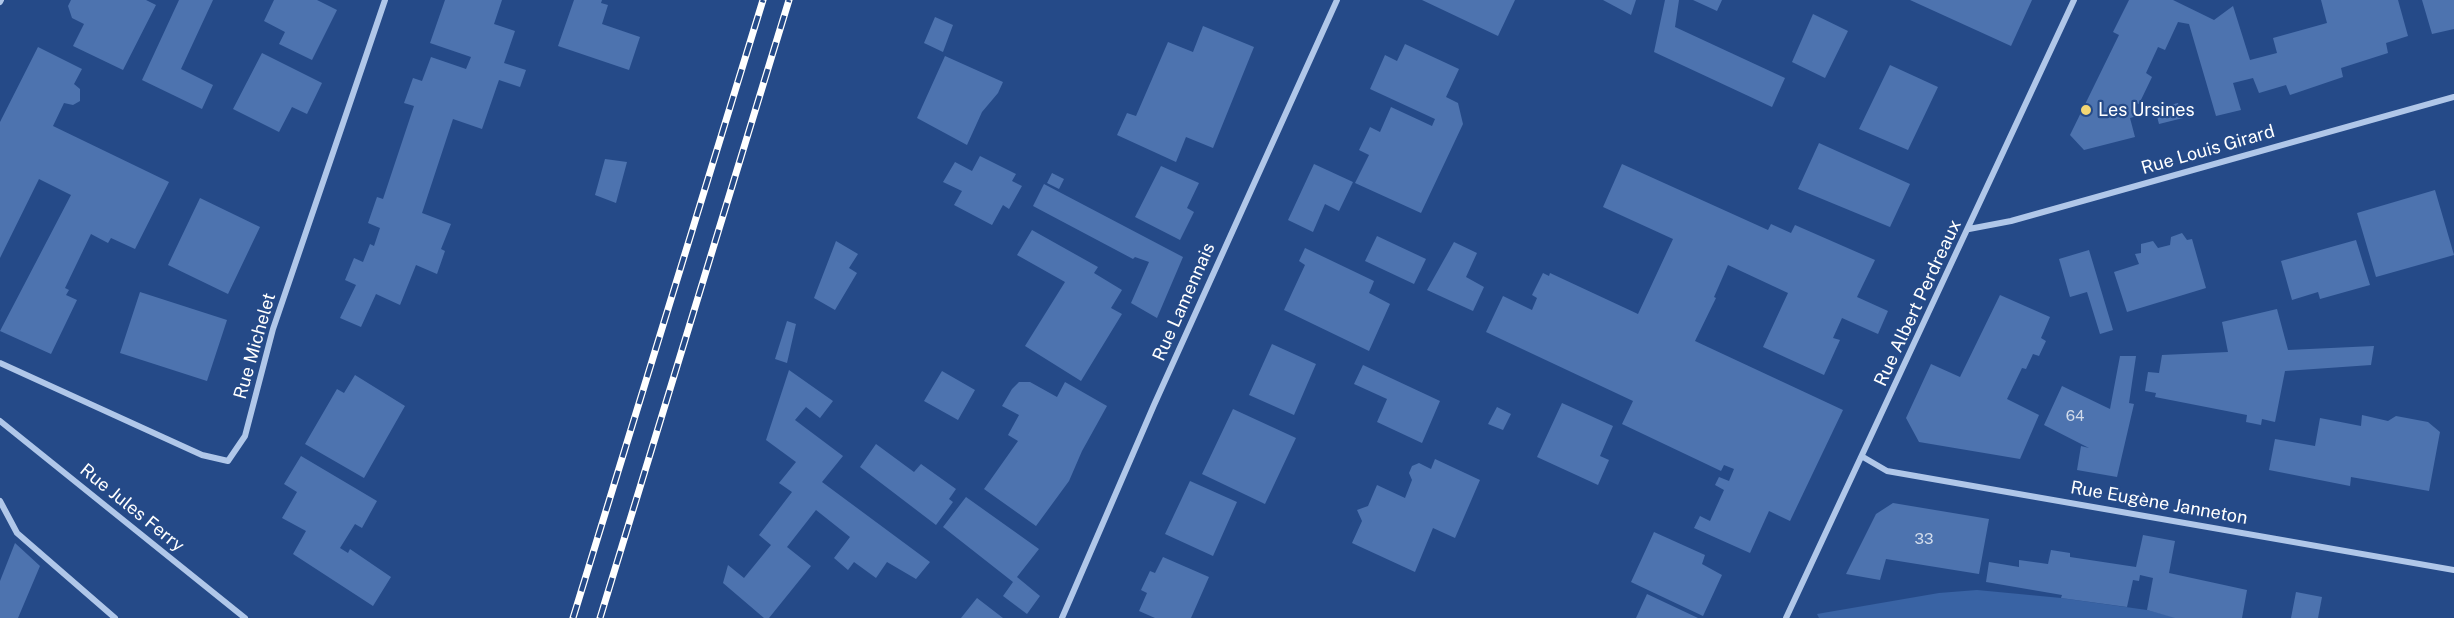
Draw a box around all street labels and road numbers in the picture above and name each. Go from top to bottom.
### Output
street label: Rue Louis Girard [2139,121,2277,179]
street label: Rue Albert Perdreaux [1870,216,1966,390]
street label: Rue Lamennais [1148,240,1220,364]
street label: Rue Michelet [230,290,280,402]
street label: Rue Jules Ferry [76,459,188,557]
street label: Rue Eugène Janneton [2069,477,2249,529]

